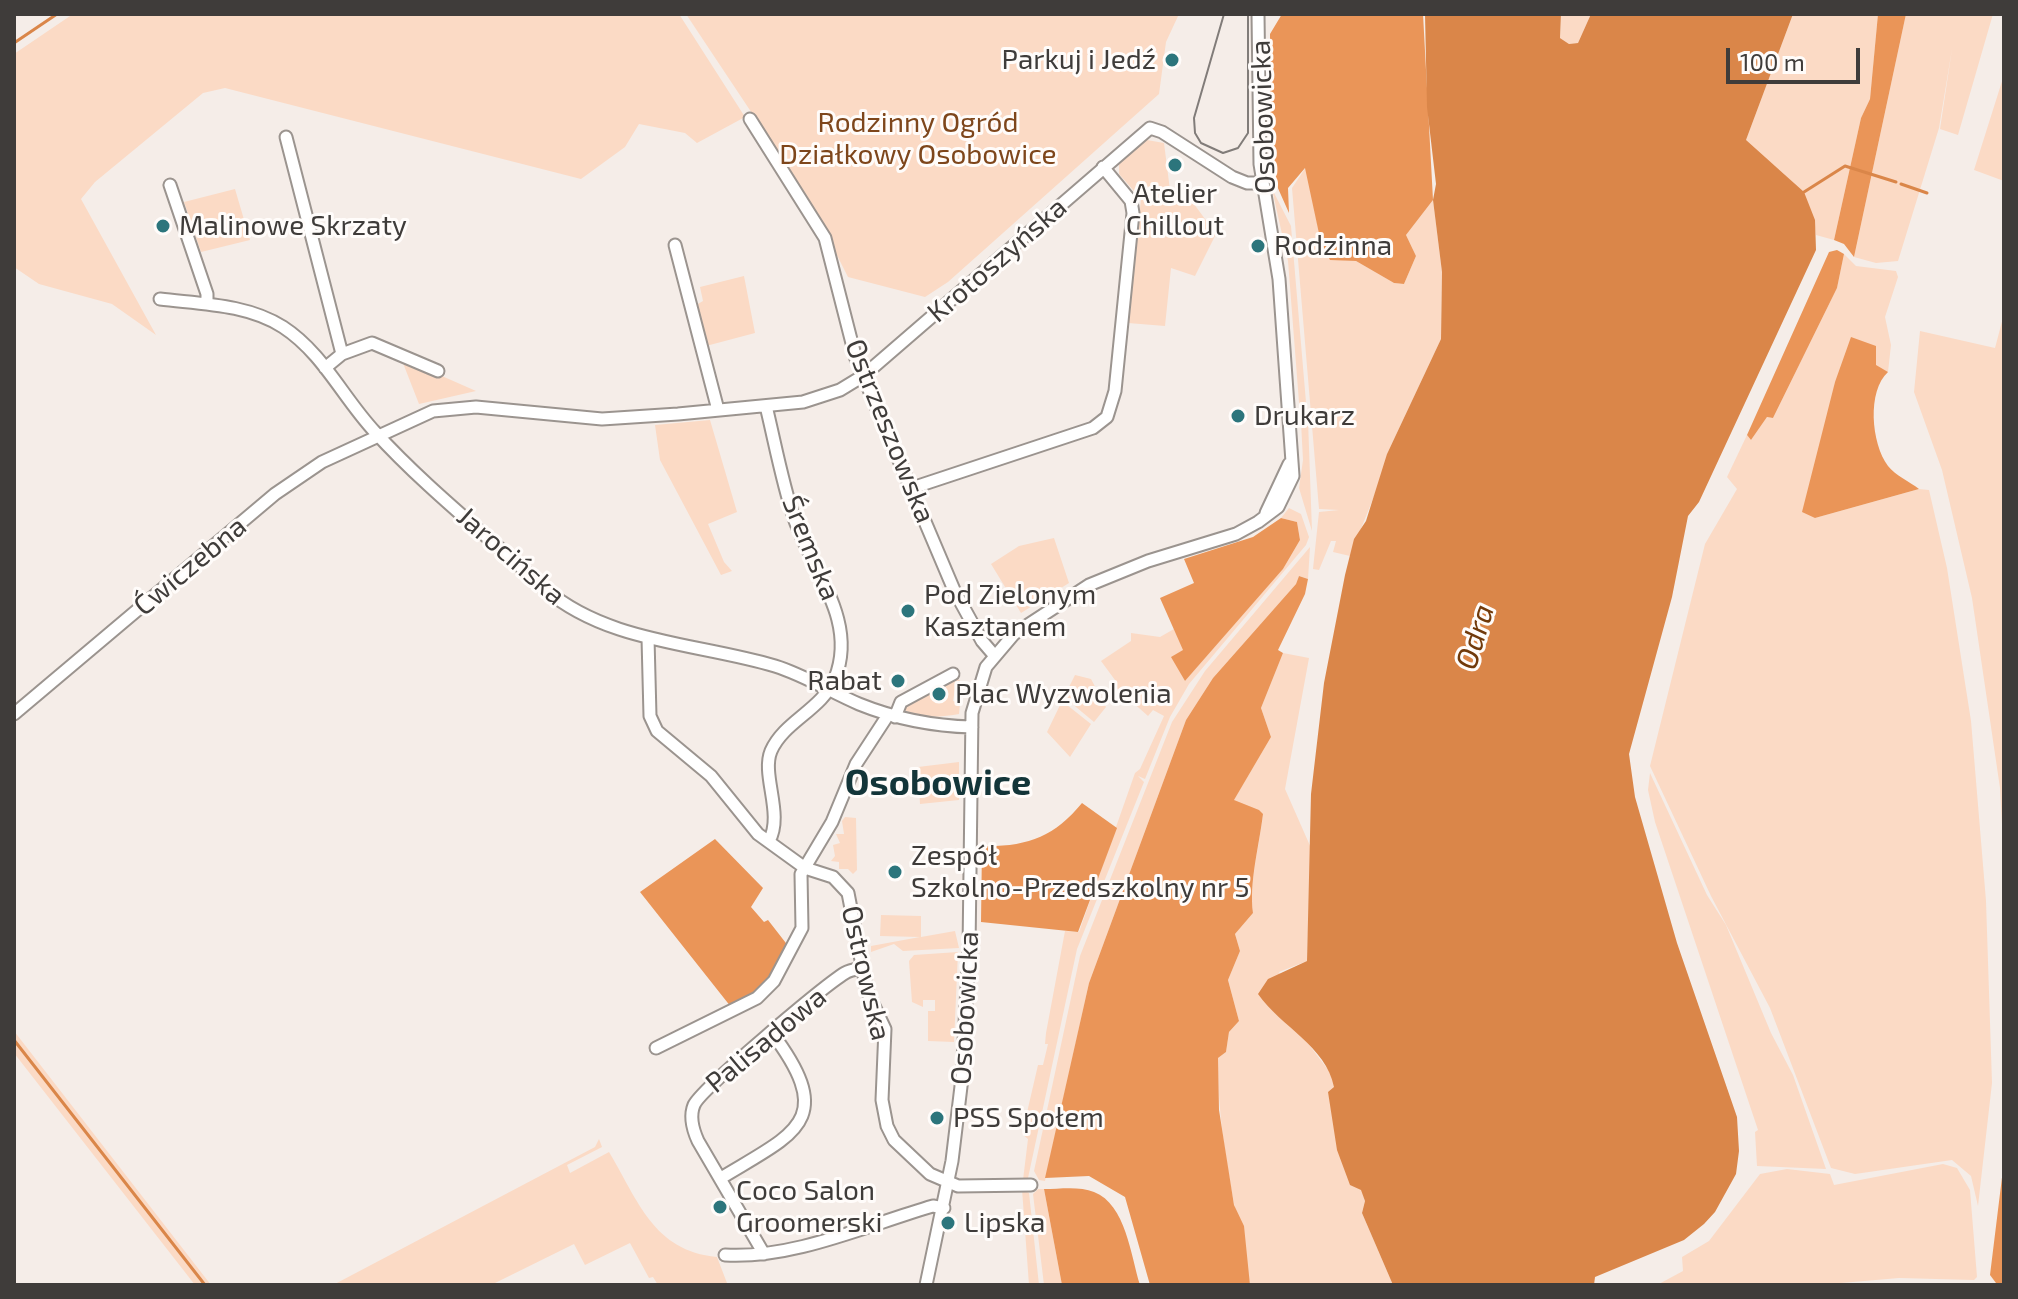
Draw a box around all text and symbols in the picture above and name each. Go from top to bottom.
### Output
scale bar [1730,32,1864,82]
street label: Osobowicka [1244,39,1282,195]
place label: Parkuj i Jedź [1001,43,1156,77]
text: 100 m [1740,47,1805,76]
marker: Parkuj i Jedź [1163,51,1181,69]
park label: Rodzinny Ogród Działkowy Osobowice [779,106,1057,172]
marker: Atelier Chillout [1166,156,1184,174]
place label: Atelier Chillout [1126,177,1224,243]
street label: Krotoszyńska [921,190,1073,330]
place label: Malinowe Skrzaty [179,209,407,243]
marker: Malinowe Skrzaty [154,217,172,235]
place label: Rodzinna [1274,229,1392,263]
marker: Rodzinna [1249,237,1267,255]
street label: Ostrzeszowska [838,334,942,528]
place label: Drukarz [1254,399,1355,433]
marker: Drukarz [1229,407,1247,425]
street label: Śremska [775,491,847,605]
street label: Jarocińska [450,500,572,612]
street label: Ćwiczebna [127,509,253,623]
place label: Pod Zielonym Kasztanem [924,578,1096,644]
water label: Odra [1448,600,1502,674]
marker: Pod Zielonym Kasztanem [899,602,917,620]
place label: Rabat [807,664,882,698]
marker: Rabat [889,672,907,690]
place label: Plac Wyzwolenia [955,677,1172,711]
marker: Plac Wyzwolenia [930,685,948,703]
district label: Osobowice [845,761,1031,805]
place label: Zespół Szkolno-Przedszkolny nr 5 [911,839,1249,905]
marker: Zespół Szkolno-Przedszkolny nr 5 [886,863,904,881]
street label: Ostrowska [834,902,898,1044]
street label: Osobowicka [944,930,986,1086]
street label: Palisadowa [699,980,833,1100]
place label: PSS Społem [953,1101,1104,1135]
marker: PSS Społem [928,1109,946,1127]
place label: Coco Salon Groomerski [736,1174,882,1240]
marker: Coco Salon Groomerski [711,1198,729,1216]
place label: Lipska [964,1206,1045,1240]
marker: Lipska [939,1214,957,1232]

